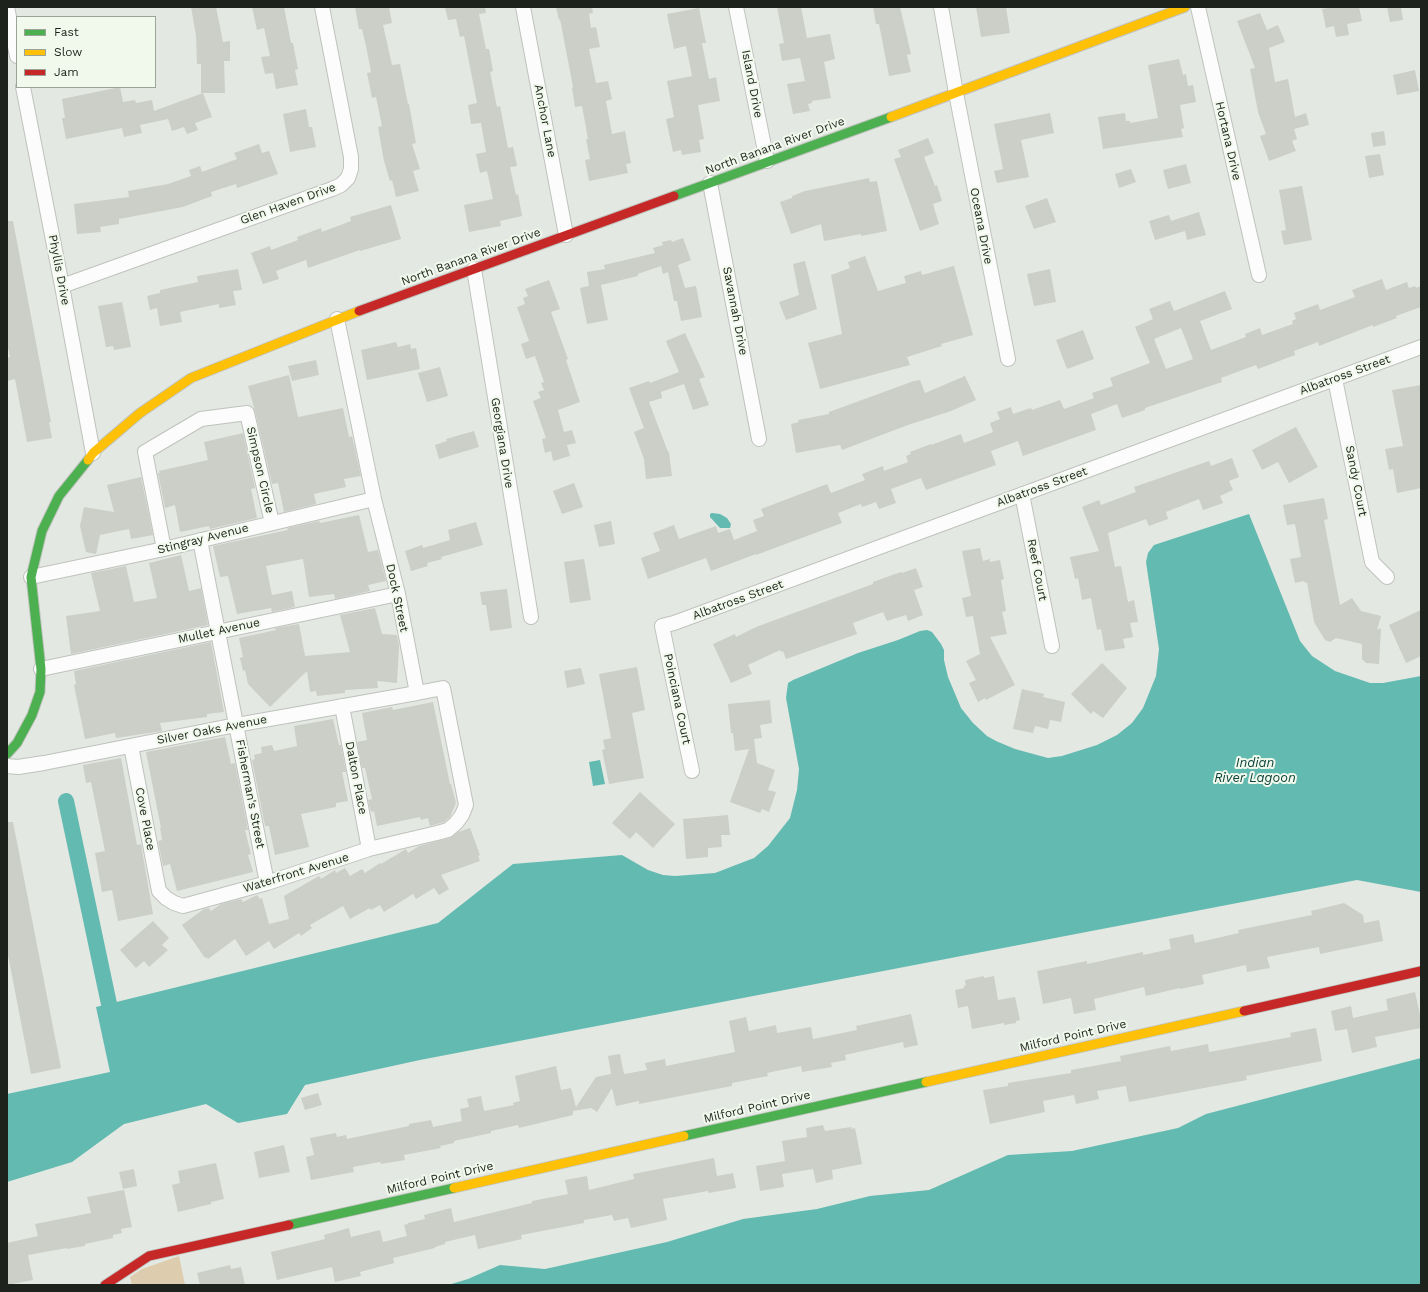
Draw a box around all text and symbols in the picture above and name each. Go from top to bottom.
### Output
legend [16,16,156,88]
text: Fast [54,25,79,39]
text: Slow [54,45,82,59]
street label: Island Drive [738,49,766,119]
text: Jam [54,65,79,79]
street label: Anchor Lane [531,83,559,159]
street label: Hortana Drive [1212,100,1244,182]
street label: North Banana River Drive [703,114,847,178]
street label: Glen Haven Drive [238,180,338,228]
street label: Oceana Drive [967,187,995,265]
street label: North Banana River Drive [399,225,543,289]
street label: Phyllis Drive [45,233,73,307]
street label: Savannah Drive [719,265,751,357]
street label: Albatross Street [1298,352,1392,398]
street label: Georgiana Drive [488,396,516,490]
street label: Simpson Circle [243,425,277,515]
street label: Sandy Court [1342,444,1370,518]
street label: Albatross Street [995,464,1089,510]
street label: Stingray Avenue [156,521,250,557]
street label: Reef Court [1024,538,1050,602]
street label: Dock Street [383,562,411,634]
street label: Albatross Street [691,577,785,623]
street label: Mullet Avenue [177,615,261,647]
street label: Poinciana Court [660,652,694,746]
street label: Silver Oaks Avenue [156,712,268,748]
street label: Fisherman's Street [232,738,268,850]
street label: Dalton Place [342,740,370,816]
water label: Indian River Lagoon [1214,755,1296,786]
street label: Cove Place [132,786,158,852]
street label: Waterfront Avenue [241,850,351,896]
street label: Milford Point Drive [1018,1017,1128,1055]
street label: Milford Point Drive [702,1088,812,1126]
street label: Milford Point Drive [385,1159,495,1197]

